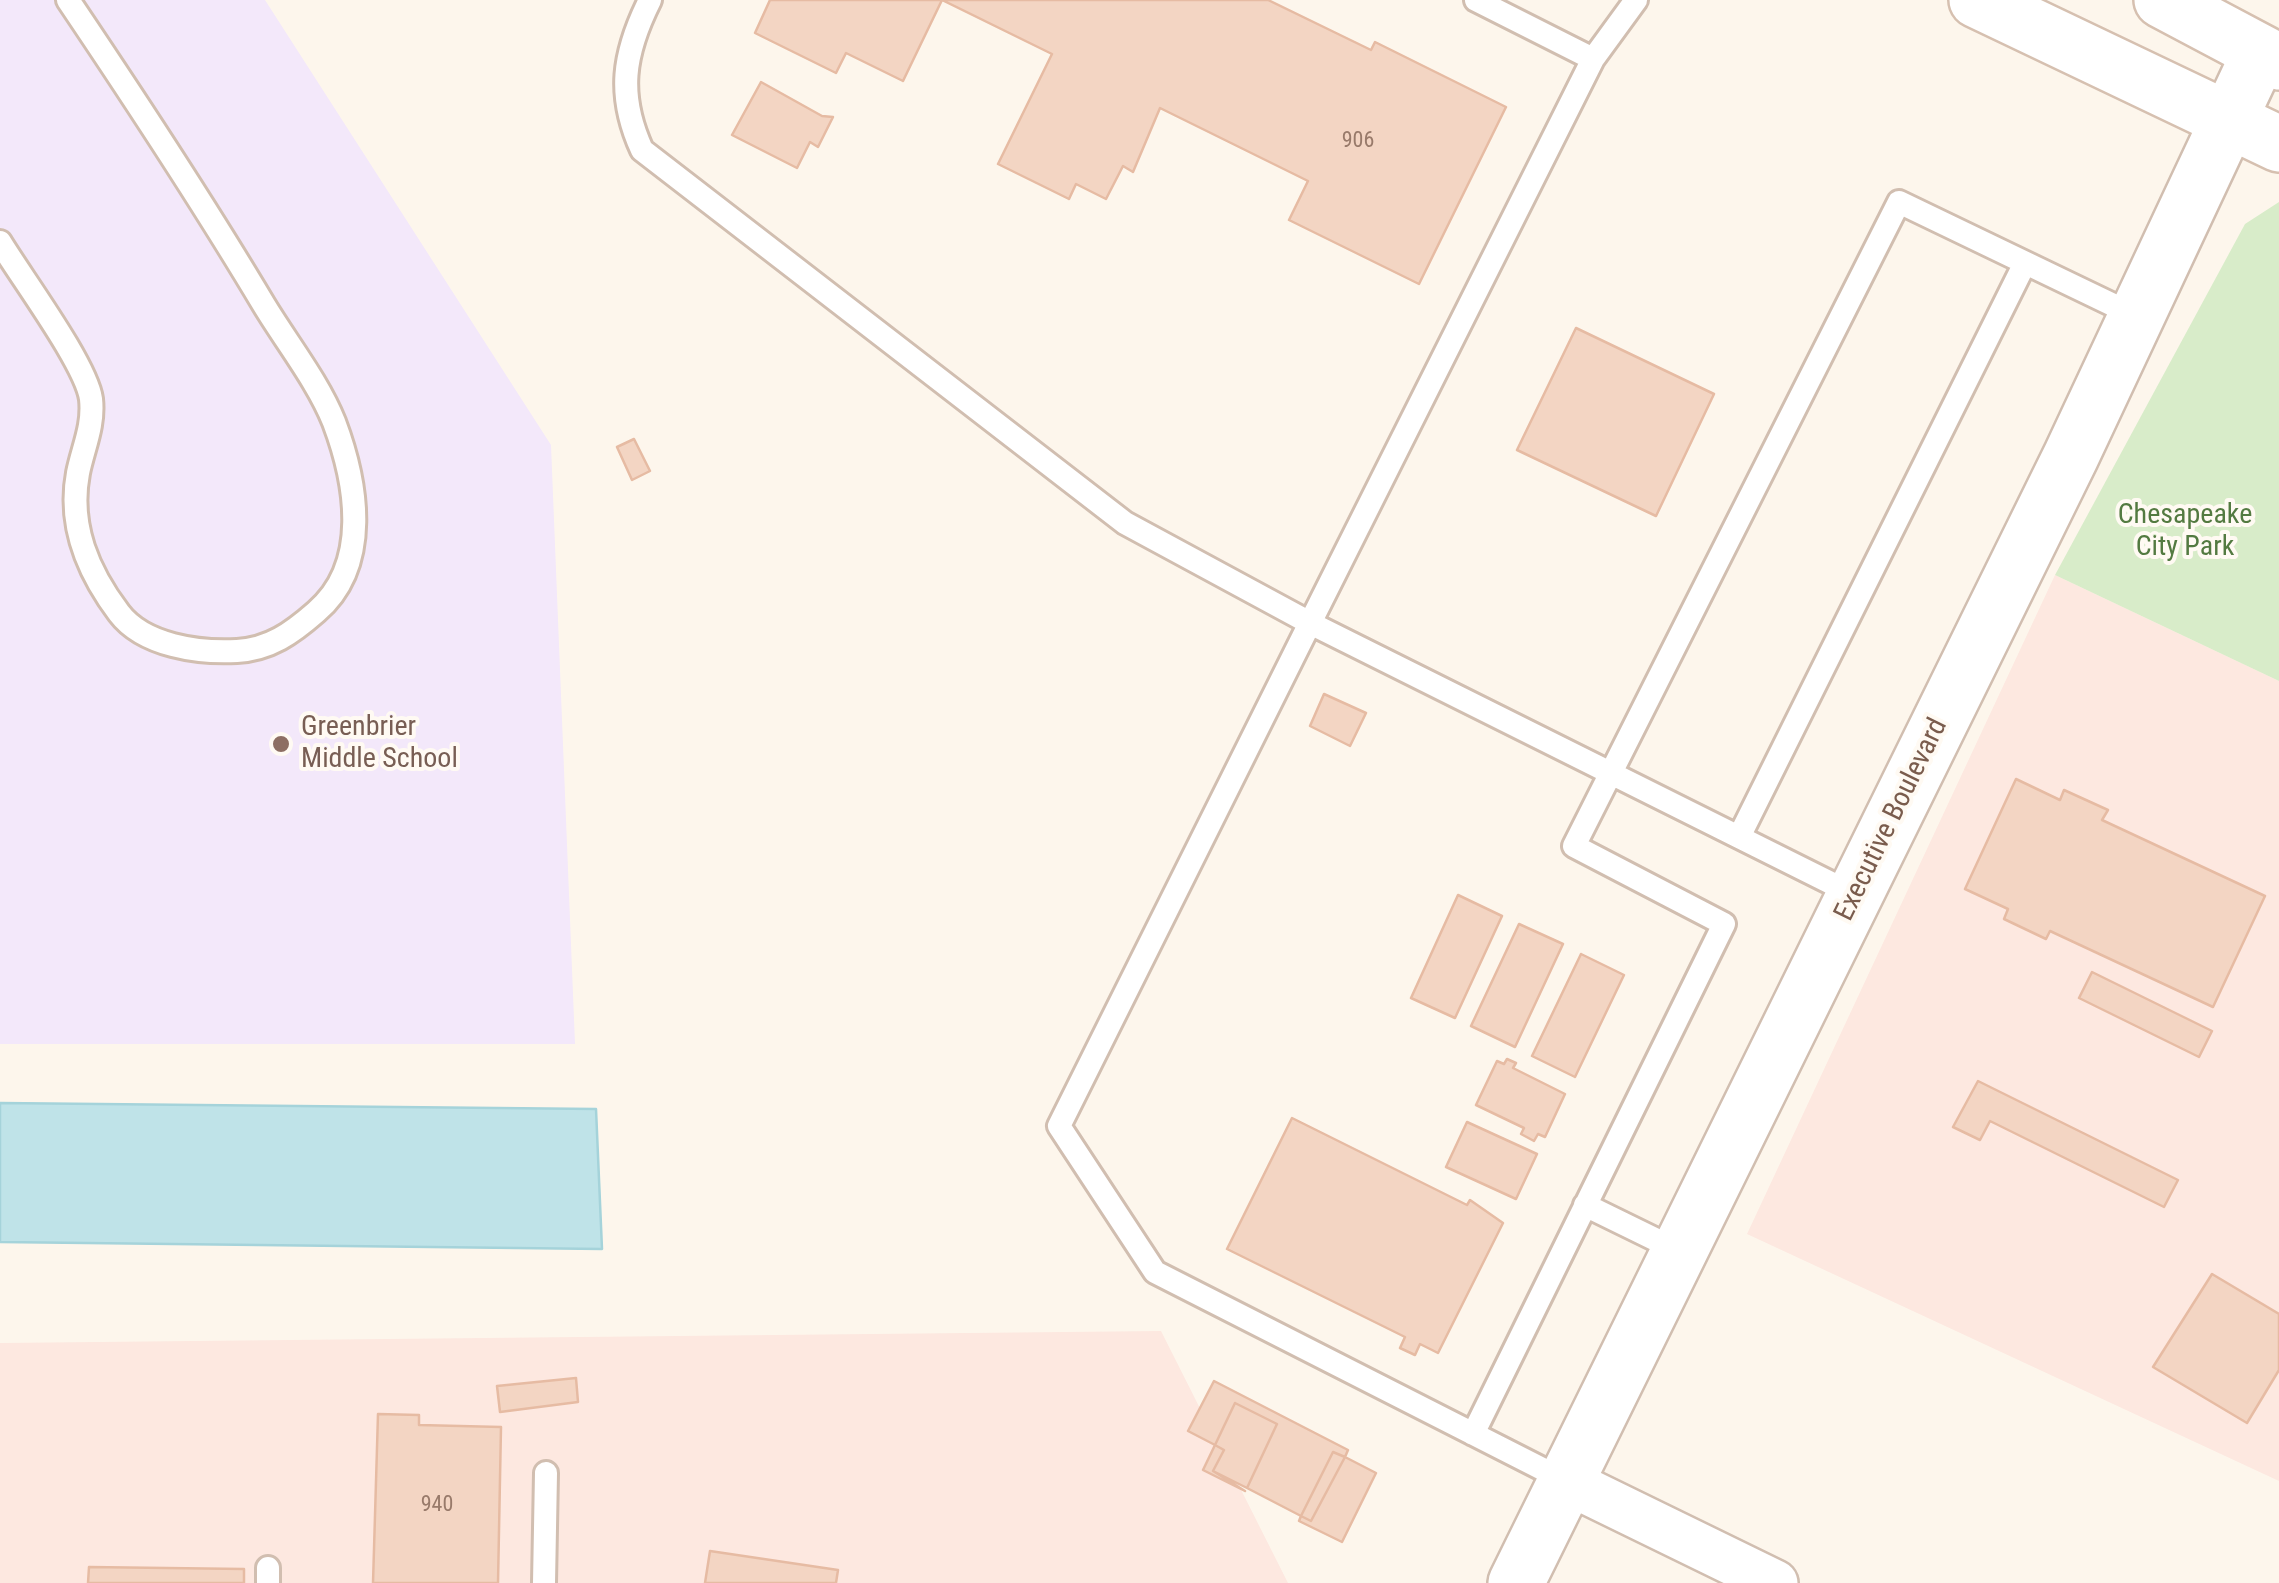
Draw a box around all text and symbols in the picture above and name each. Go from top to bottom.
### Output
house number: 906 [1342,128,1374,154]
park label: Chesapeake City Park [2118,499,2252,565]
place label: Greenbrier Middle School [301,711,458,777]
street label: Executive Boulevard [1828,713,1956,927]
marker: Greenbrier Middle School [270,733,292,755]
house number: 940 [421,1492,453,1518]

